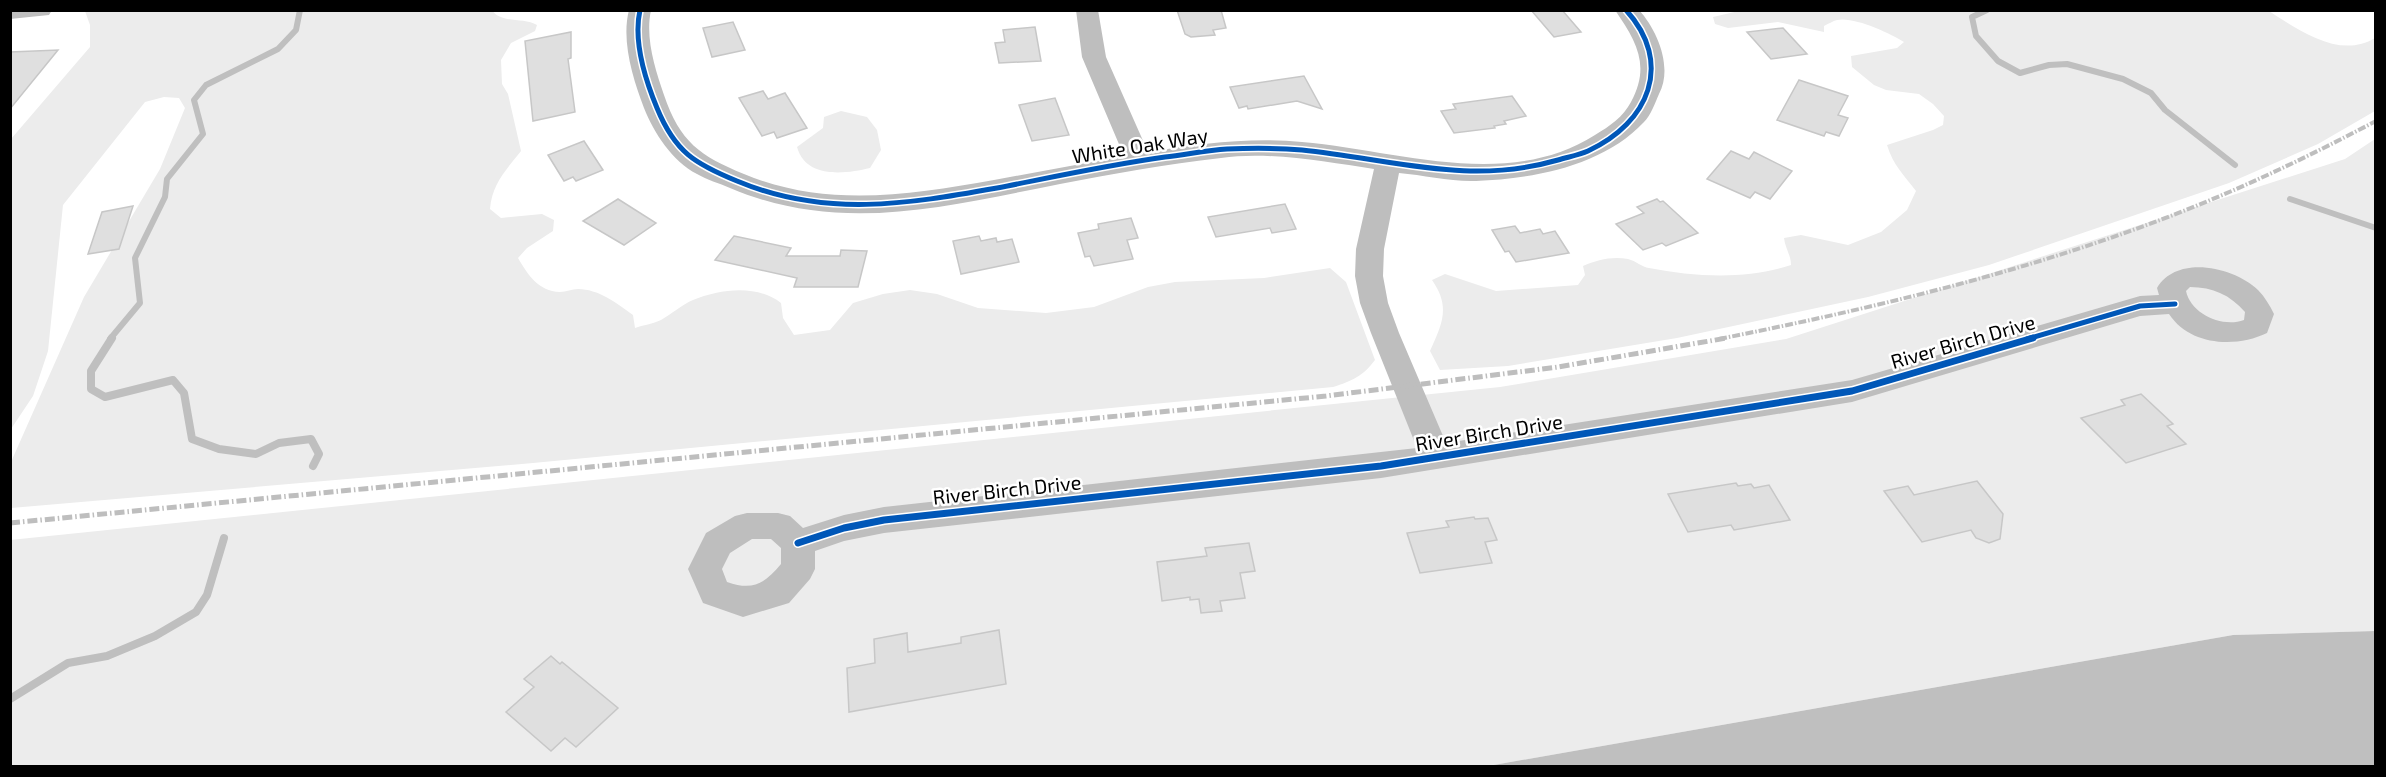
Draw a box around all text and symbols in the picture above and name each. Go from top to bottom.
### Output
street label: White Oak Way [1070,122,1210,168]
street label: River Birch Drive [1888,309,2038,373]
street label: River Birch Drive [1413,409,1564,456]
street label: River Birch Drive [932,469,1082,509]

